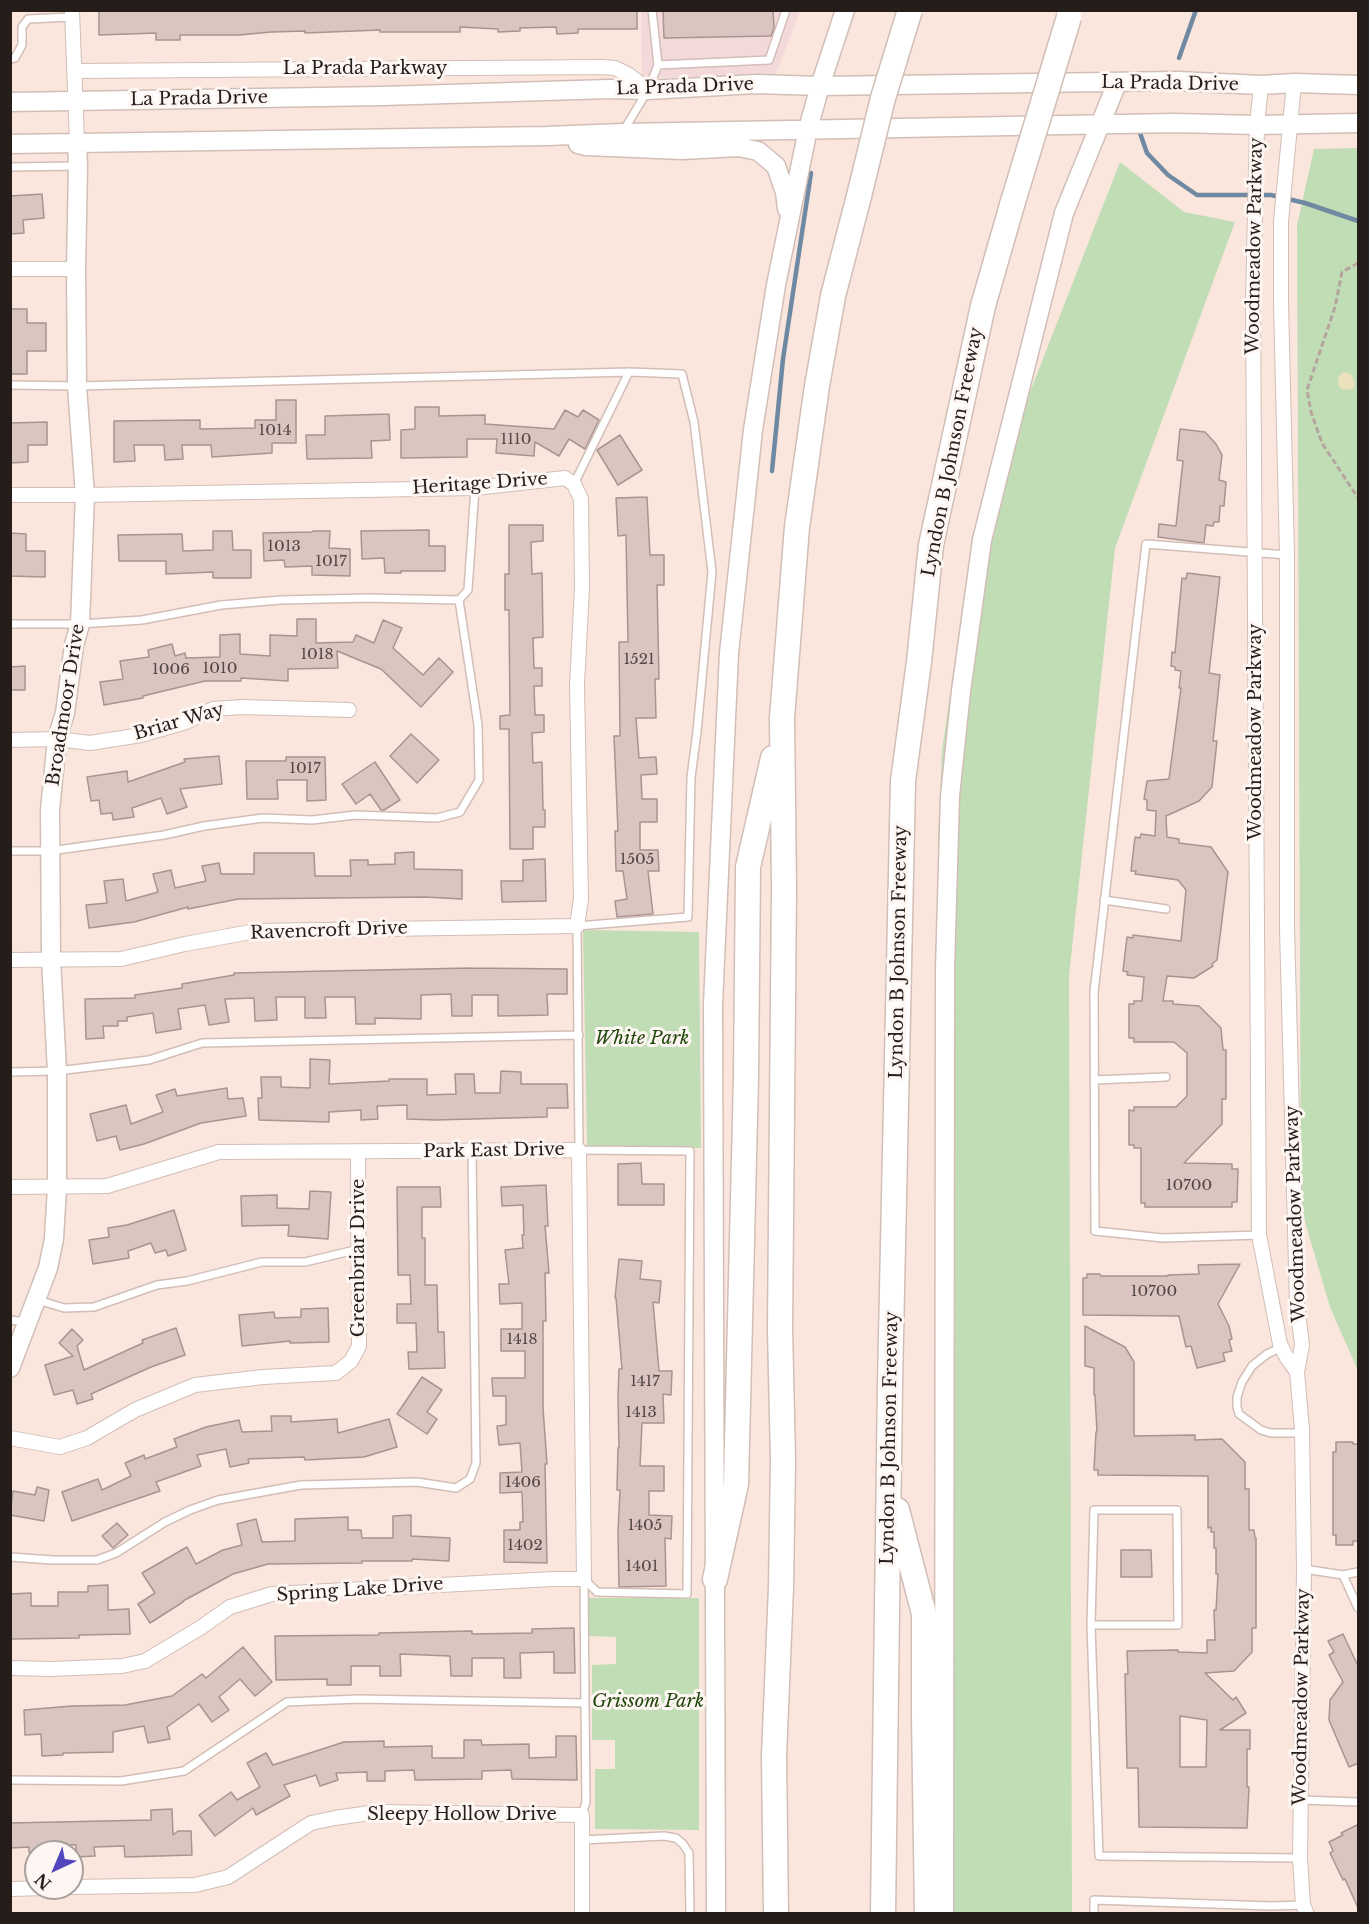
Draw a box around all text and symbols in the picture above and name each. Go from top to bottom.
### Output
street label: La Prada Parkway [283,58,447,80]
street label: La Prada Drive [1101,72,1239,96]
street label: La Prada Drive [616,74,754,100]
street label: La Prada Drive [130,87,268,111]
street label: Woodmeadow Parkway [1242,137,1268,355]
street label: Lyndon B Johnson Freeway [918,325,988,579]
house number: 1014 [259,422,291,440]
house number: 1110 [501,431,531,449]
street label: Heritage Drive [412,468,548,500]
house number: 1013 [267,538,301,556]
house number: 1017 [315,553,347,571]
street label: Broadmoor Drive [42,622,90,788]
street label: Woodmeadow Parkway [1245,623,1267,841]
house number: 1018 [300,646,334,664]
house number: 1521 [623,651,655,669]
house number: 1010 [203,660,237,678]
house number: 1006 [152,661,190,679]
street label: Briar Way [131,699,227,745]
house number: 1017 [289,760,321,778]
street label: Lyndon B Johnson Freeway [886,825,912,1079]
house number: 1505 [620,851,654,869]
street label: Ravencroft Drive [250,917,408,945]
park label: White Park [595,1028,689,1050]
street label: Woodmeadow Parkway [1281,1105,1311,1323]
street label: Park East Drive [423,1139,565,1163]
house number: 10700 [1166,1177,1212,1195]
street label: Greenbriar Drive [348,1179,370,1337]
house number: 10700 [1131,1283,1177,1301]
street label: Lyndon B Johnson Freeway [877,1311,903,1565]
house number: 1418 [506,1331,538,1349]
house number: 1417 [630,1373,660,1391]
house number: 1413 [625,1404,657,1422]
house number: 1406 [505,1474,541,1492]
house number: 1405 [628,1517,662,1535]
house number: 1402 [507,1537,543,1555]
house number: 1401 [626,1558,658,1576]
street label: Spring Lake Drive [276,1573,444,1607]
street label: Woodmeadow Parkway [1289,1588,1315,1806]
park label: Grissom Park [592,1691,704,1713]
street label: Sleepy Hollow Drive [367,1804,557,1826]
north arrow [24,1840,84,1900]
text: N [31,1869,55,1894]

